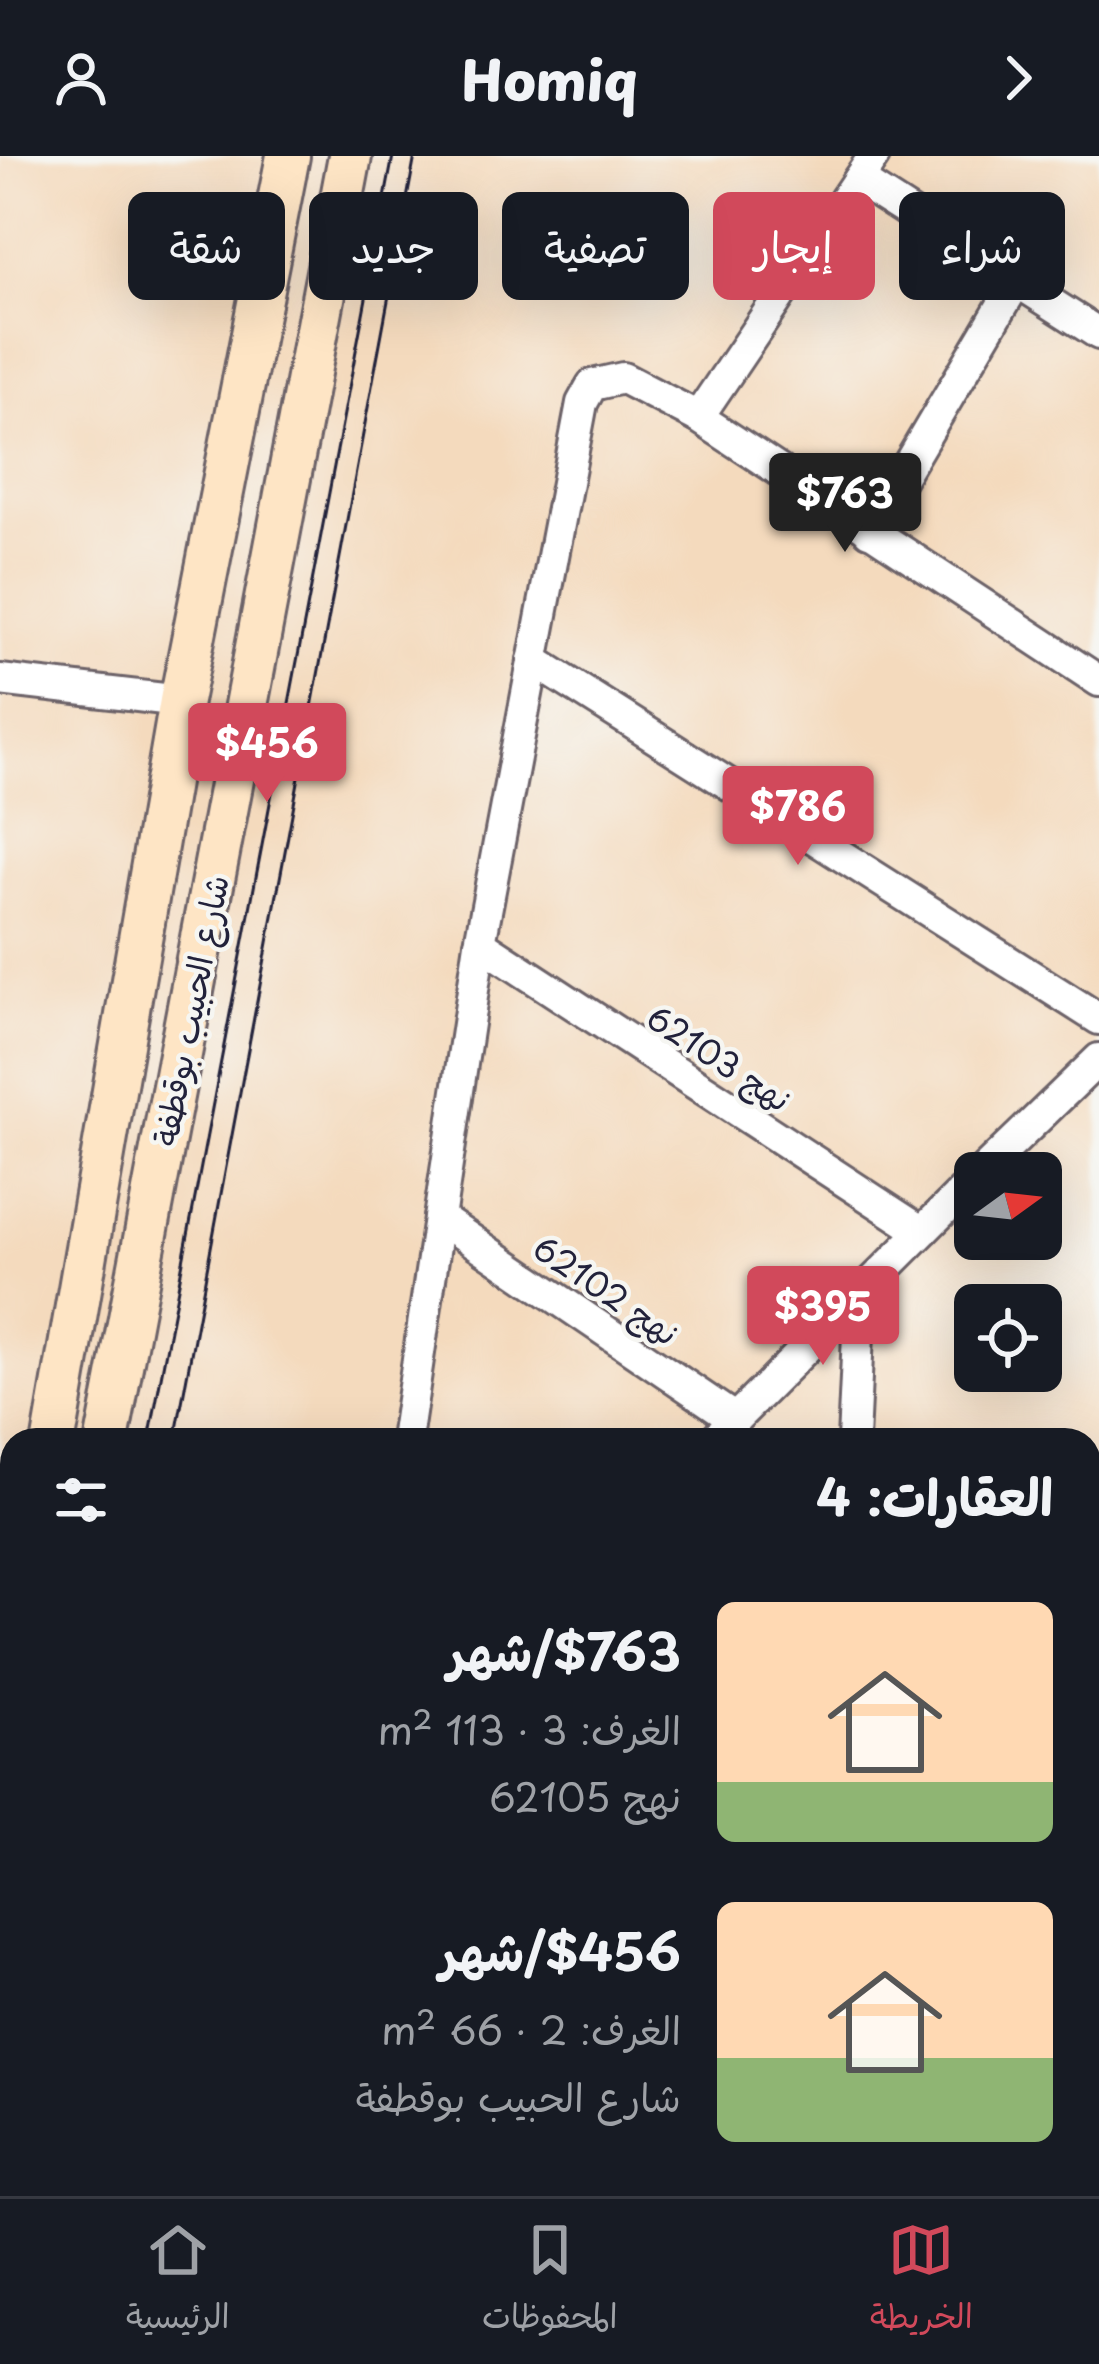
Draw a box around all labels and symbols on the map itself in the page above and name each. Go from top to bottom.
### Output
pin: $763 [774,453,916,555]
pin: $456 [196,703,338,805]
pin: $786 [727,766,869,868]
street label: شارع الحبيب بوقطفة [138,870,241,1150]
street label: نهج 62103 [638,992,802,1122]
north arrow [954,1152,1062,1260]
street label: نهج 62102 [524,1222,690,1356]
pin: $395 [752,1266,894,1368]

